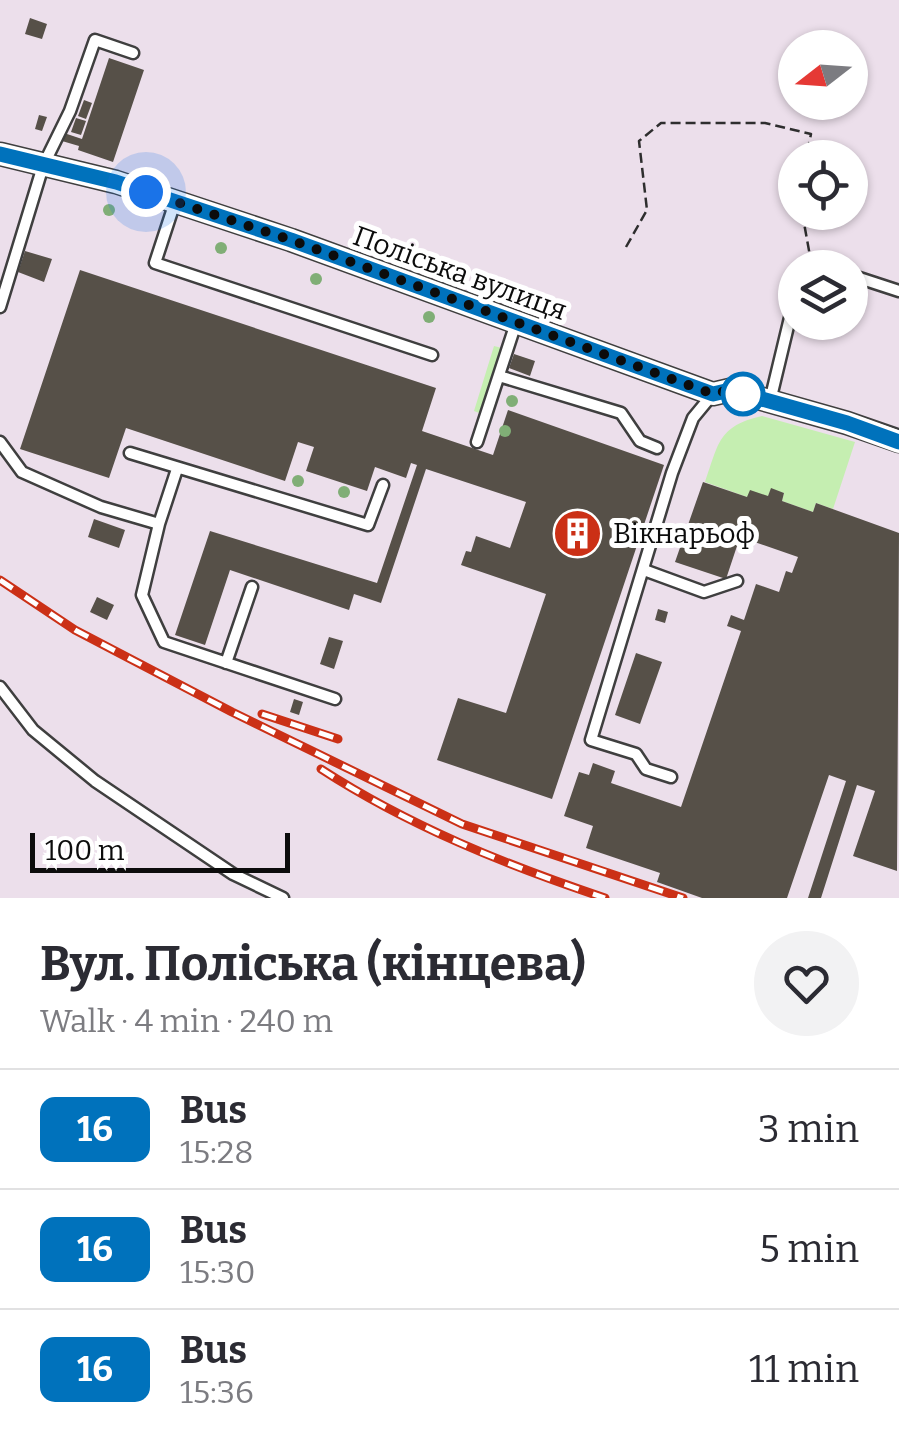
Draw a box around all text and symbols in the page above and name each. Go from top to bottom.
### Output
north arrow [778,30,868,120]
map controls [778,30,868,340]
button: locate [778,140,868,230]
your location [121,167,171,217]
street label: Поліська вулиця [349,219,571,327]
button: layers [778,250,868,340]
unlabelled marker [722,373,764,415]
building icon: Вікнарьоф [552,507,604,559]
place label: Вікнарьоф [613,517,755,550]
scale bar [30,828,290,873]
text: 100 m [45,834,125,867]
button: heart [754,931,859,1036]
text: Вул. Поліська (кінцева) [40,935,586,993]
text: Walk · 4 min · 240 m [40,1002,333,1040]
text: Bus [180,1087,247,1133]
text: 3 min [758,1106,859,1152]
text: 16 [77,1108,113,1150]
text: 15:28 [180,1133,253,1171]
text: Bus [180,1207,247,1253]
text: 5 min [759,1226,859,1272]
text: 16 [77,1228,113,1270]
text: 15:30 [180,1253,256,1291]
text: Bus [180,1327,247,1373]
text: 11 min [749,1346,859,1392]
text: 16 [77,1348,113,1390]
text: 15:36 [180,1373,254,1411]

